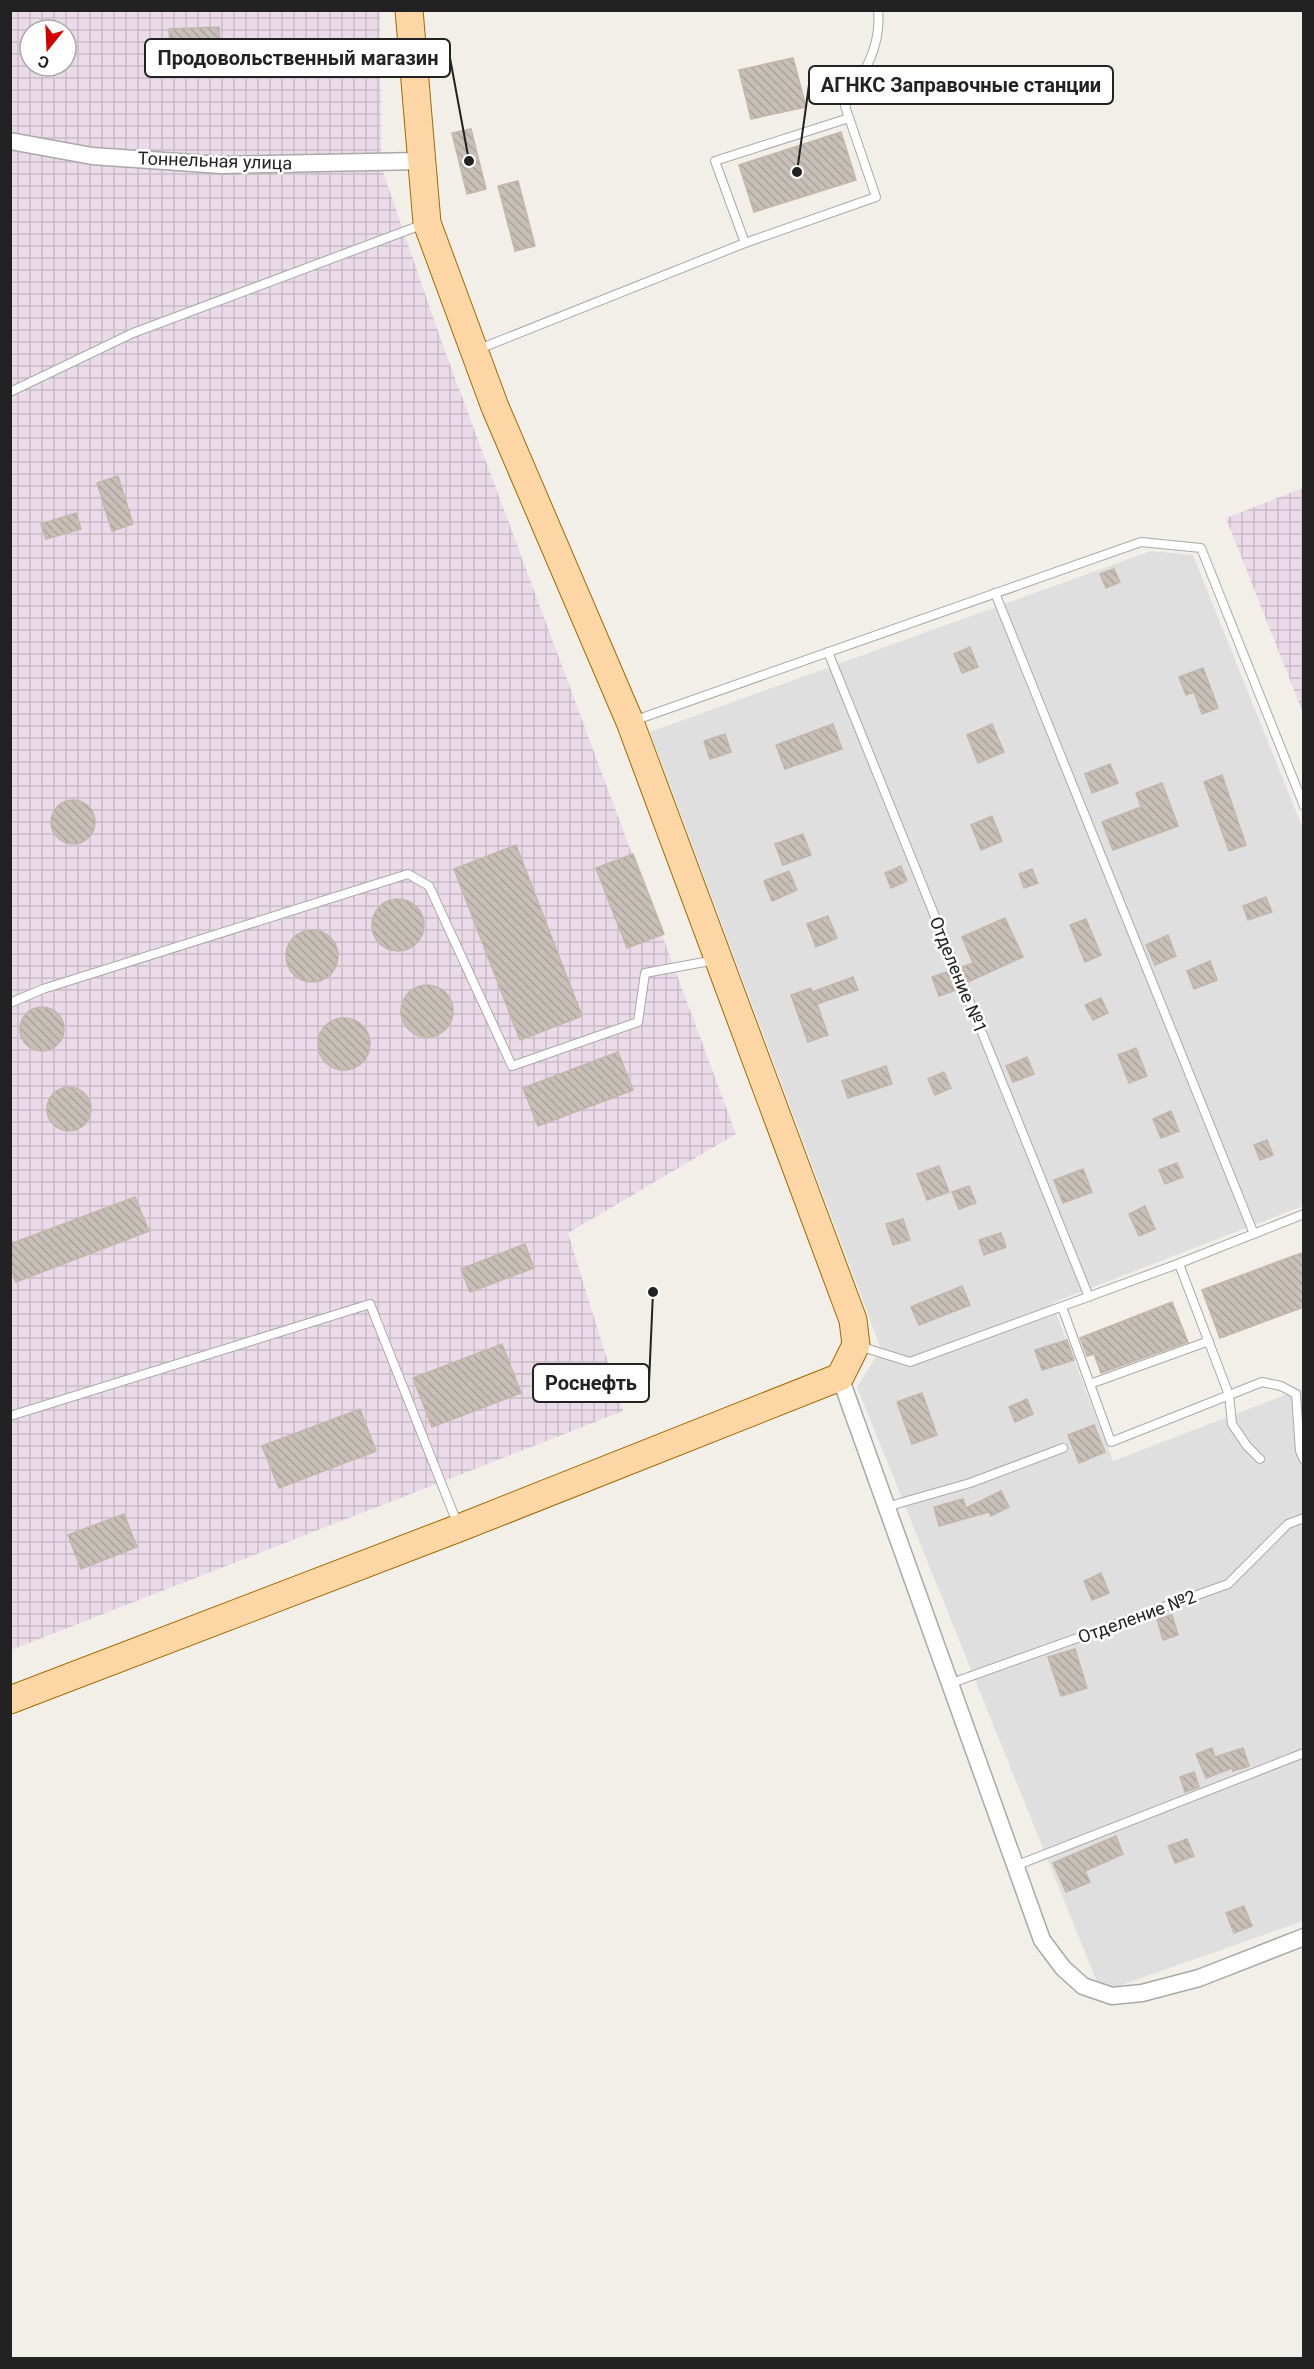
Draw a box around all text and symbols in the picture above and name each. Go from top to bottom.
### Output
north arrow [18,18,78,78]
callout: Продовольственный магазин [145,39,450,77]
text: Продовольственный магазин [158,46,438,70]
text: С [36,51,51,72]
callout: АГНКС Заправочные станции [809,66,1113,104]
text: АГНКС Заправочные станции [821,73,1101,97]
street label: Тоннельная улица [137,147,293,174]
street label: Отделение №1 [925,913,991,1036]
callout: Роснефть [533,1364,649,1402]
text: Роснефть [545,1371,637,1395]
street label: Отделение №2 [1075,1585,1199,1648]

